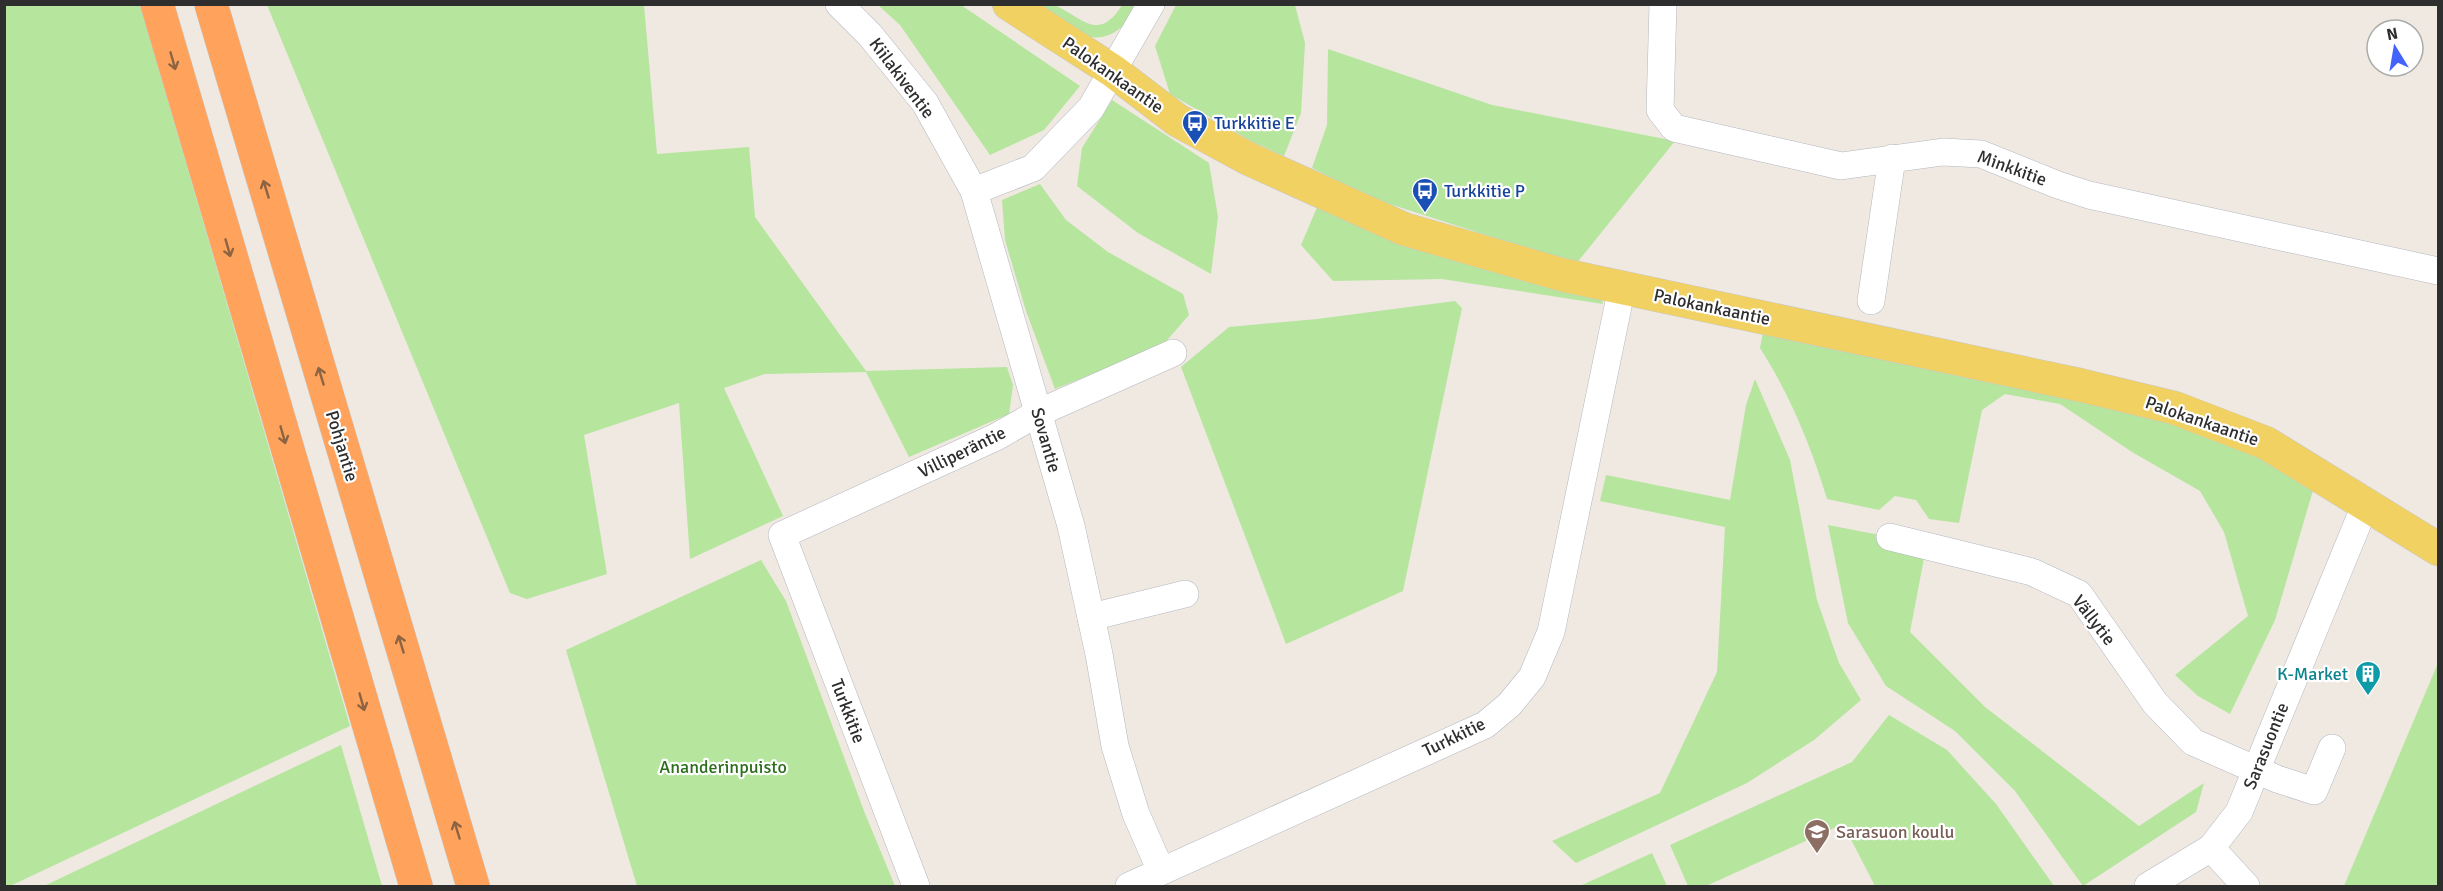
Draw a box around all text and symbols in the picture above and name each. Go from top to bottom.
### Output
north arrow [2365,18,2425,78]
text: N [2385,23,2400,45]
street label: Palokankaantie [1058,32,1168,118]
street label: Kiilakiventie [864,33,940,123]
one-way arrow [168,51,179,70]
bus stop icon: Turkkitie E [1180,108,1210,146]
place label: Turkkitie E [1214,112,1295,134]
street label: Minkkitie [1974,145,2050,191]
bus stop icon: Turkkitie P [1410,176,1440,214]
one-way arrow [260,180,271,199]
place label: Turkkitie P [1444,180,1525,202]
one-way arrow [223,238,234,257]
street label: Palokankaantie [1652,284,1772,330]
one-way arrow [315,367,326,386]
street label: Palokankaantie [2142,391,2262,451]
street label: Sovantie [1026,405,1066,475]
street label: Pohjantie [321,408,363,484]
street label: Villiperäntie [915,421,1009,483]
one-way arrow [278,425,289,444]
street label: Vällytie [2068,590,2120,650]
one-way arrow [395,634,406,653]
building icon: K-Market [2353,659,2383,697]
place label: K-Market [2277,663,2348,685]
street label: Turkkitie [826,676,870,746]
one-way arrow [357,693,368,712]
street label: Sarasuontie [2239,699,2293,793]
street label: Turkkitie [1419,712,1489,762]
park label: Ananderinpuisto [659,756,787,778]
school or university icon: Sarasuon koulu [1802,817,1832,855]
one-way arrow [451,821,462,840]
place label: Sarasuon koulu [1836,821,1954,843]

